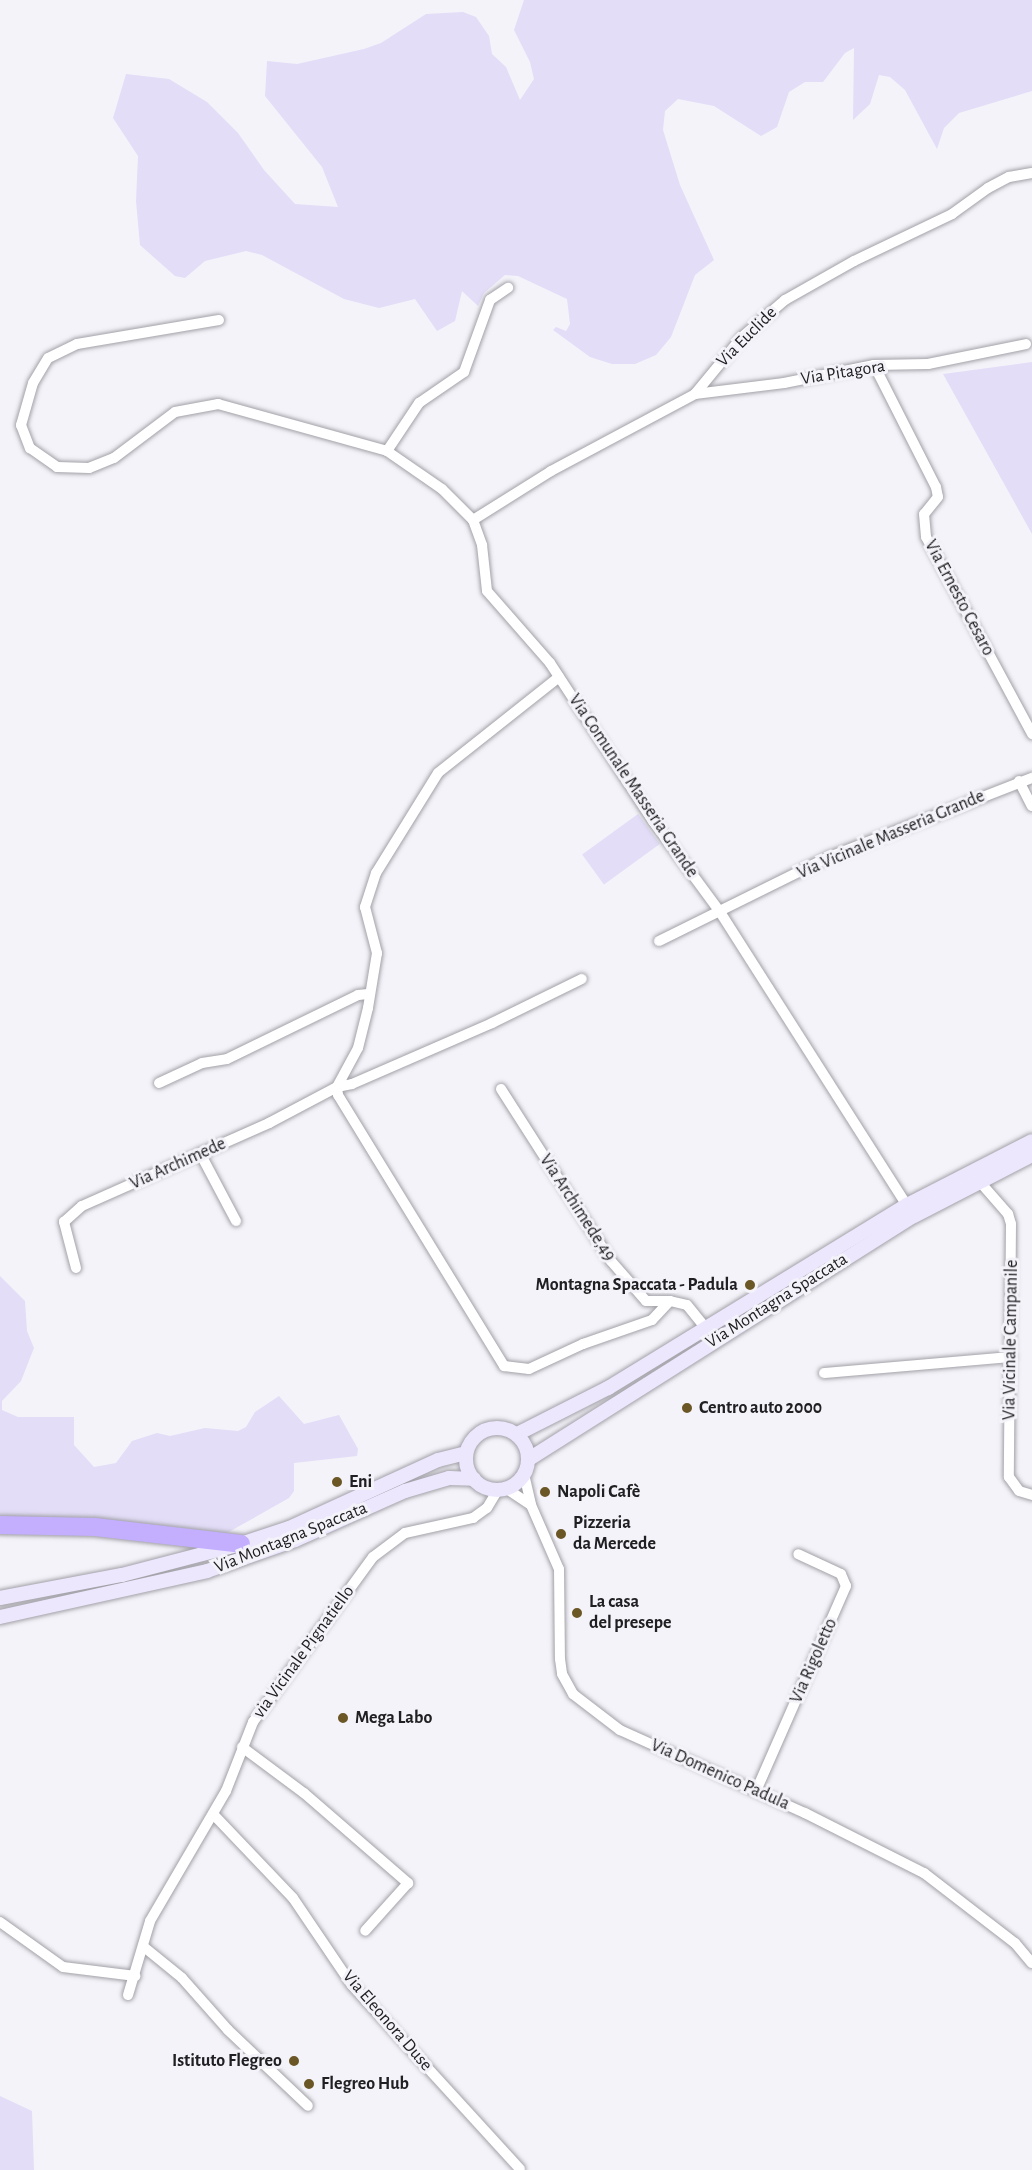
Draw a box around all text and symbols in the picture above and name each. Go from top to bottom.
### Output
street label: Via Euclide [712,302,782,372]
street label: Via Pitagora [799,356,887,390]
street label: Via Ernesto Cesaro [919,536,999,660]
street label: Via Comunale Masseria Grande [563,690,703,882]
street label: Via Vicinale Masseria Grande [794,786,988,884]
street label: Via Archimede [127,1133,229,1195]
street label: Via Archimede,49 [534,1150,620,1266]
street label: Via Montagna Spaccata [702,1249,852,1353]
street label: Via Vicinale Campanile [999,1260,1023,1420]
place label: Montagna Spaccata - Padula [536,1274,738,1296]
marker: Montagna Spaccata - Padula [743,1278,757,1292]
place label: Centro auto 2000 [699,1397,822,1419]
marker: Centro auto 2000 [680,1401,694,1415]
place label: Eni [349,1471,372,1493]
marker: Eni [330,1475,344,1489]
place label: Napoli Cafè [557,1481,640,1503]
marker: Napoli Cafè [538,1485,552,1499]
street label: Via Montagna Spaccata [211,1497,371,1579]
place label: Pizzeria da Mercede [573,1513,656,1556]
marker: Pizzeria da Mercede [554,1527,568,1541]
street label: via Vicinale Pignatiello [249,1582,359,1722]
place label: La casa del presepe [589,1592,672,1634]
marker: La casa del presepe [570,1606,584,1620]
street label: Via Rigoletto [786,1615,842,1707]
place label: Mega Labo [355,1707,432,1729]
marker: Mega Labo [336,1711,350,1725]
street label: Via Domenico Padula [647,1735,793,1815]
street label: Via Eleonora Duse [337,1966,437,2076]
place label: Istituto Flegreo [172,2050,282,2072]
marker: Istituto Flegreo [287,2054,301,2068]
place label: Flegreo Hub [321,2073,409,2095]
marker: Flegreo Hub [302,2077,316,2091]

